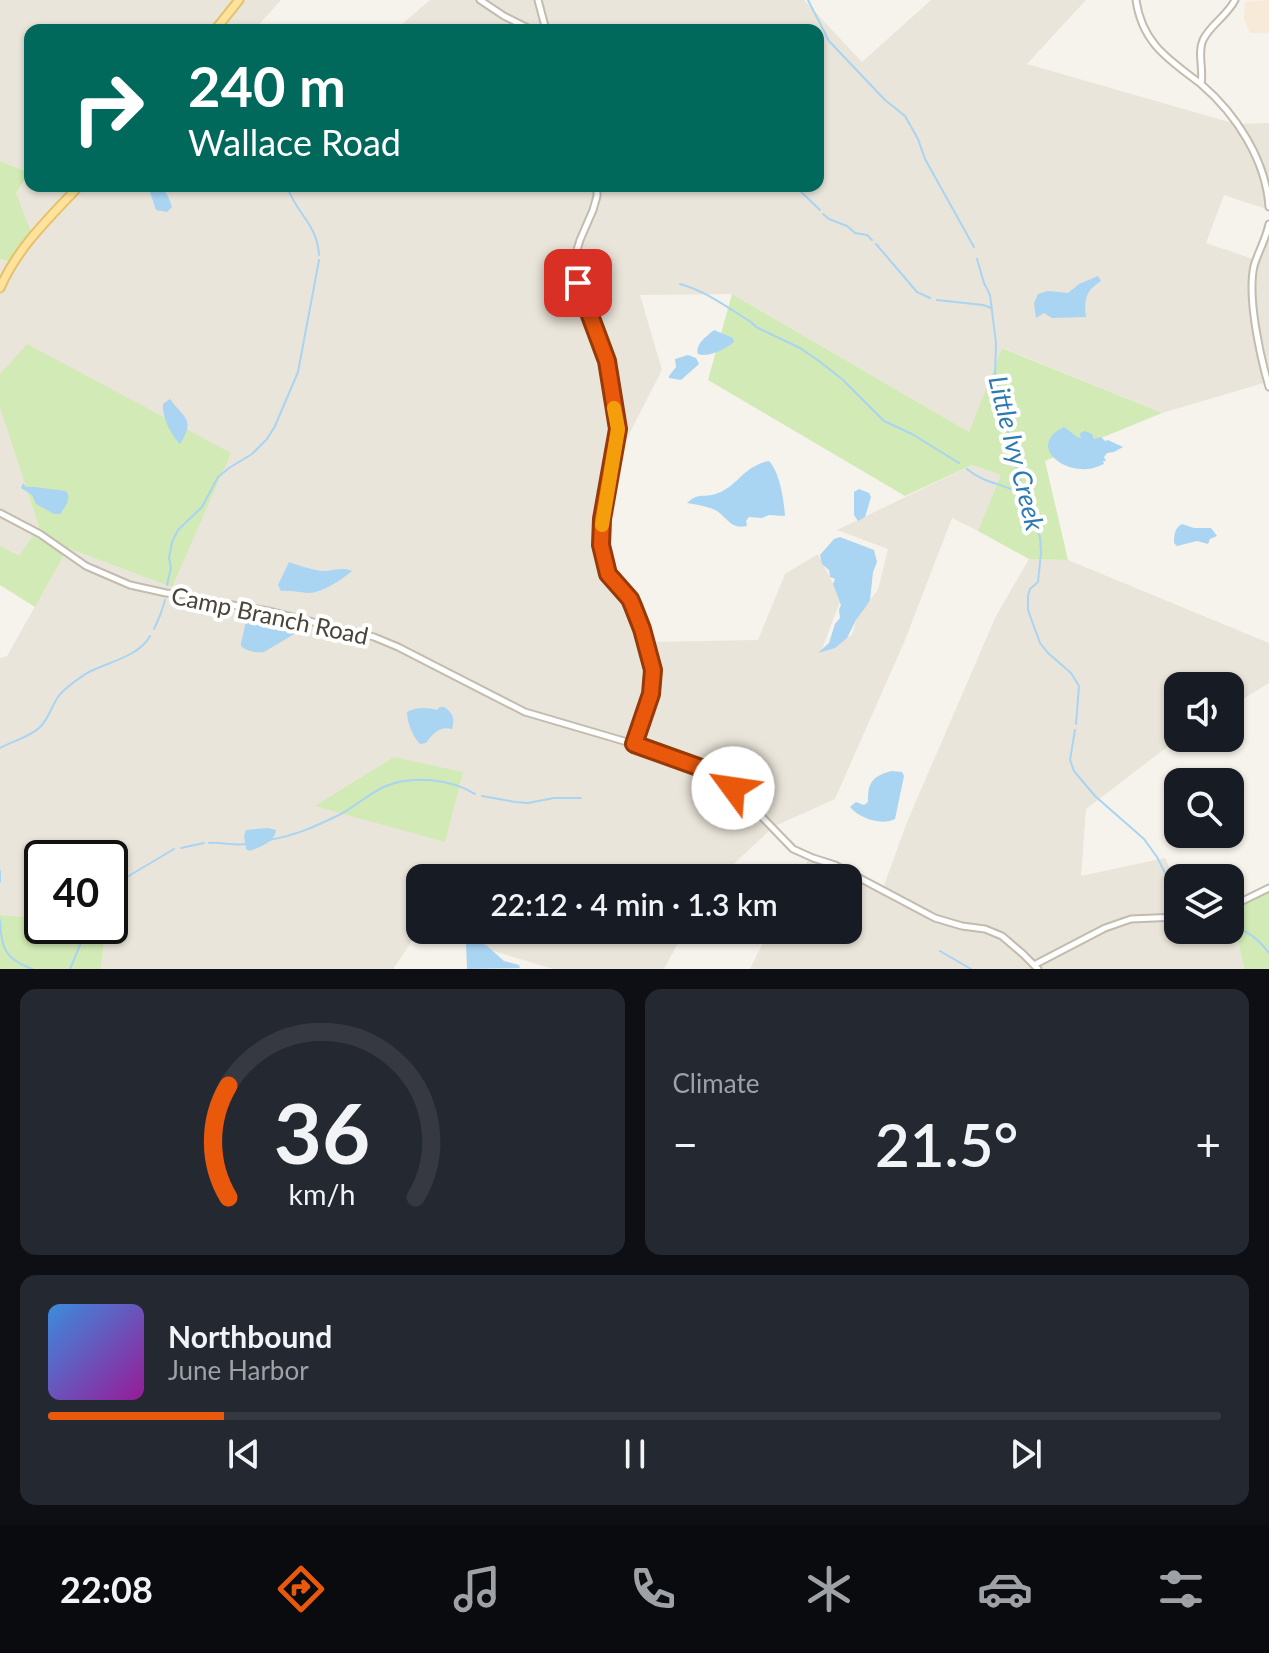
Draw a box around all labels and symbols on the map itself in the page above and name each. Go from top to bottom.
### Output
pin [544,249,612,317]
water label: Little Ivy Creek [982,372,1052,534]
street label: Camp Branch Road [169,580,371,650]
position arrow [691,746,775,830]
speed limit sign: 40 [24,840,128,944]

